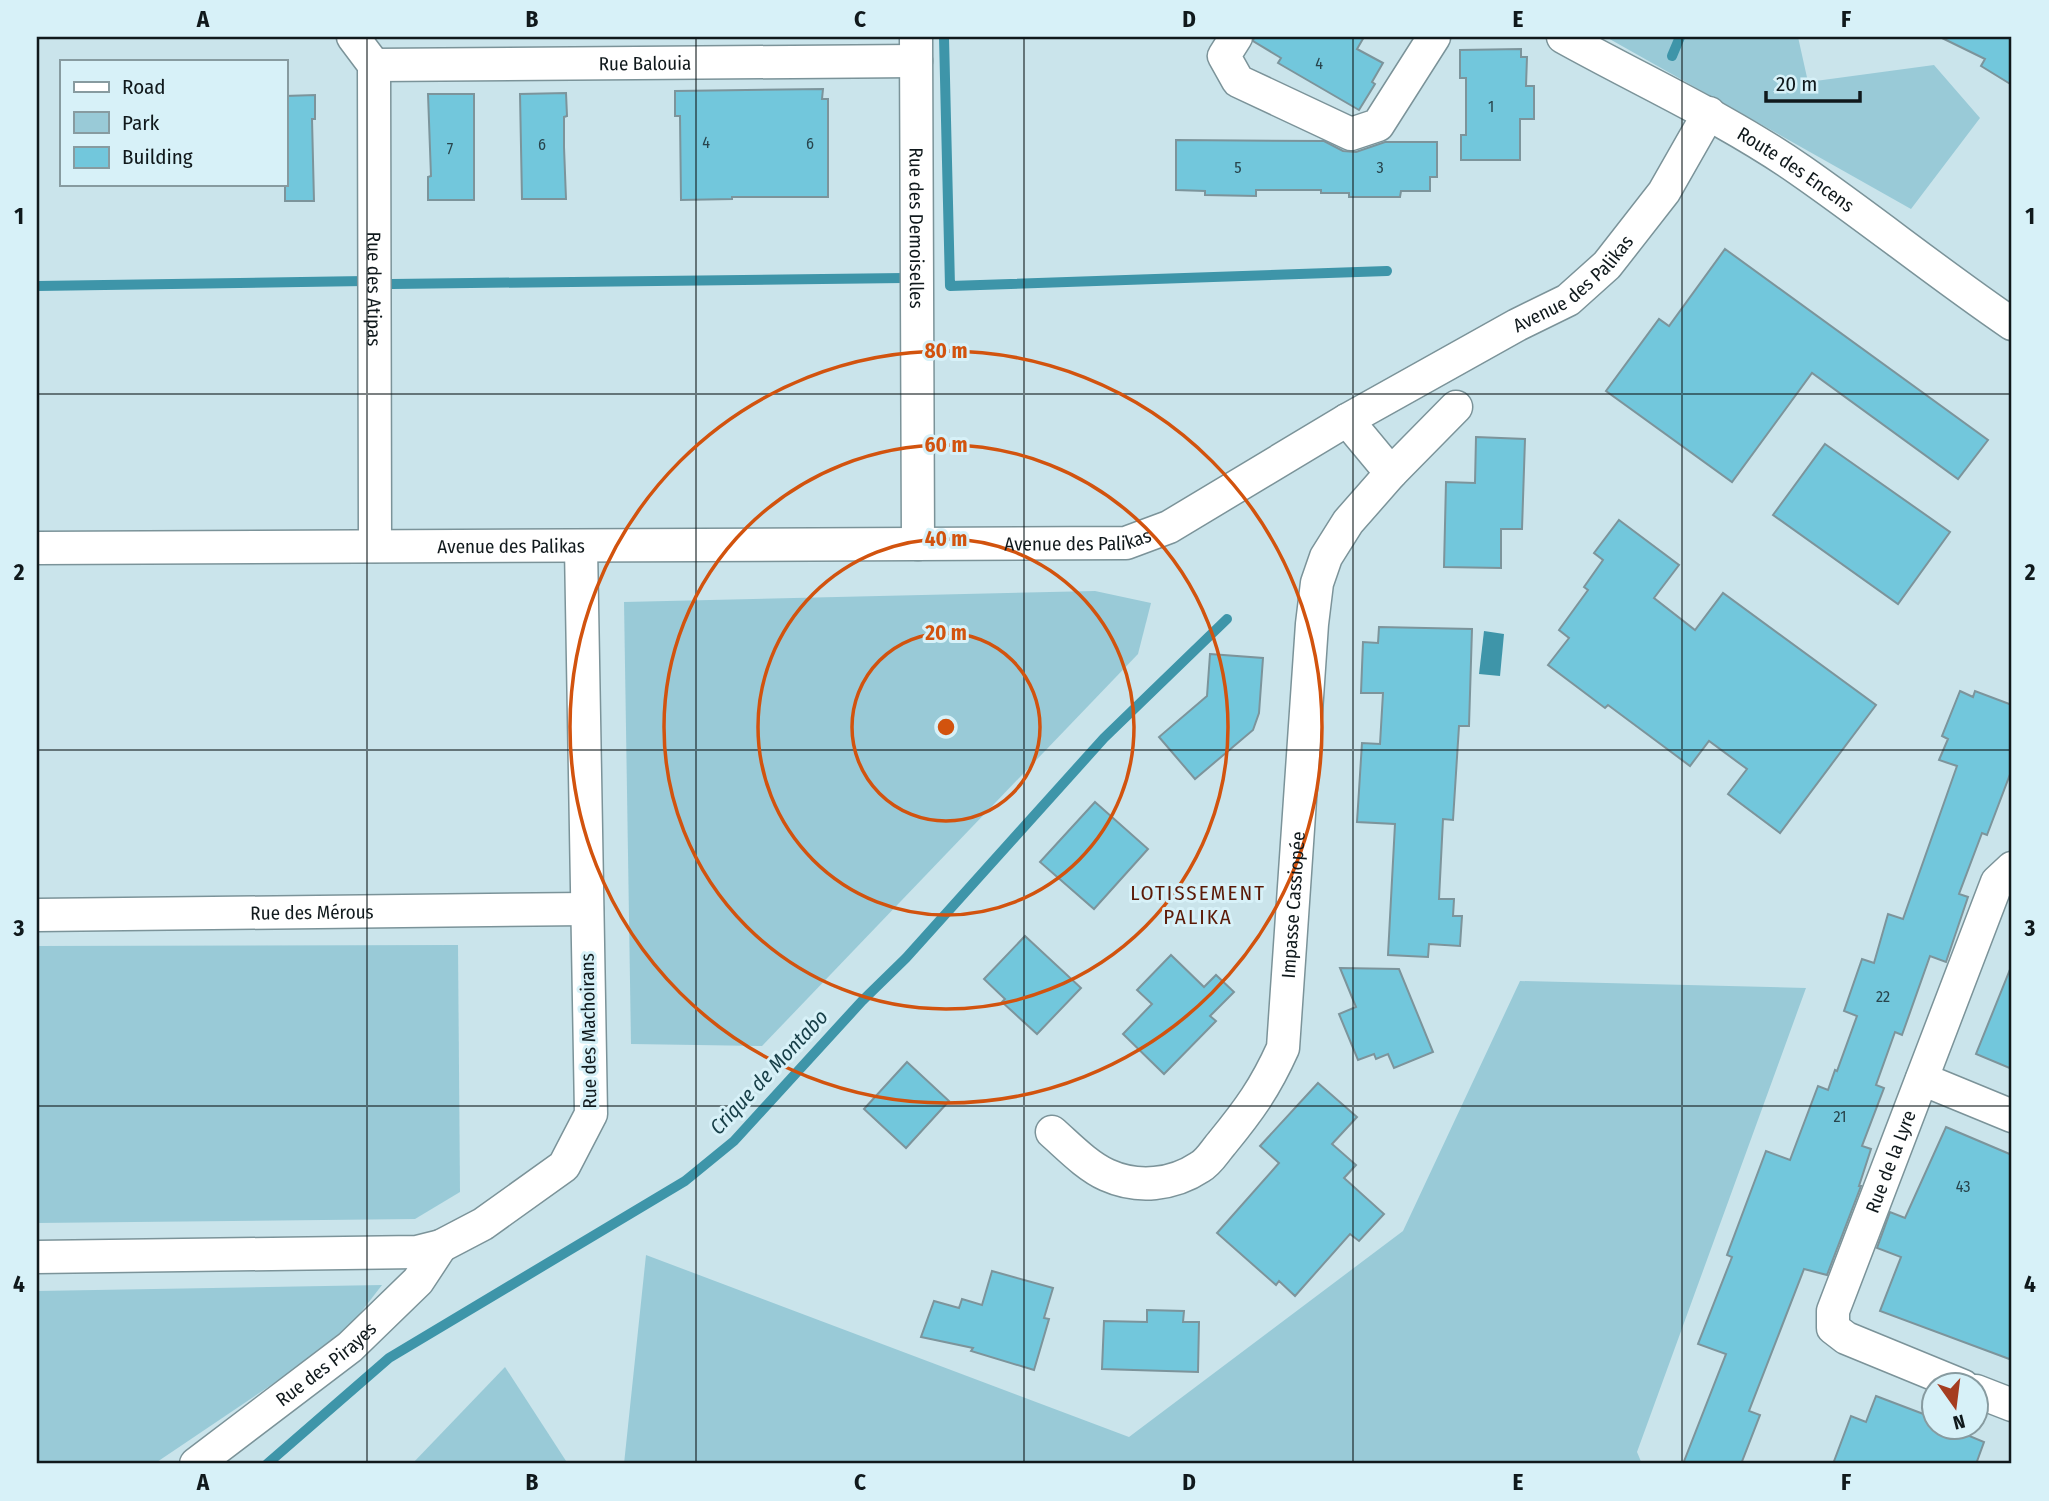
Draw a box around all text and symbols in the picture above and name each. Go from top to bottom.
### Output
text: A [196,5,210,33]
text: B [526,5,539,33]
text: C [854,5,866,33]
text: D [1182,5,1196,33]
text: E [1513,5,1524,33]
text: F [1841,5,1851,33]
street label: Rue Balouia [599,52,691,75]
house number: 4 [1315,54,1323,73]
legend [60,60,287,186]
scale bar [1766,60,1860,104]
text: 20 m [1776,71,1817,97]
text: Road [122,74,166,100]
house number: 1 [1488,97,1494,116]
text: Park [122,110,160,136]
street label: Route des Encens [1733,122,1859,217]
house number: 4 [702,133,710,152]
house number: 6 [806,134,814,153]
house number: 6 [538,135,546,154]
house number: 7 [447,139,454,158]
text: Building [122,144,193,170]
street label: Rue des Demoiselles [904,147,928,309]
house number: 5 [1234,158,1242,177]
house number: 3 [1376,158,1384,177]
text: 1 [14,202,24,230]
text: 1 [2025,202,2035,230]
street label: Avenue des Palikas [1509,230,1638,337]
street label: Rue des Atipas [362,232,386,346]
text: 80 m [925,338,967,364]
text: 60 m [925,432,967,458]
street label: Avenue des Palikas [1004,524,1154,556]
text: 40 m [925,526,967,552]
street label: Avenue des Palikas [437,534,585,558]
text: 2 [13,558,25,586]
text: 2 [2024,558,2036,586]
text: 20 m [924,620,967,646]
centre of rings [934,715,958,739]
street label: Impasse Cassiopée [1277,831,1310,979]
district label: LOTISSEMENT PALIKA [1130,880,1266,930]
street label: Rue des Mérous [250,900,374,925]
text: 3 [13,914,25,942]
text: 3 [2024,914,2036,942]
street label: Rue des Machoirans [576,953,601,1109]
house number: 22 [1876,987,1890,1006]
water label: Crique de Montabo [704,1004,834,1140]
house number: 21 [1834,1107,1846,1126]
street label: Rue de la Lyre [1861,1107,1921,1216]
house number: 43 [1956,1177,1970,1196]
text: 4 [13,1270,25,1298]
text: 4 [2024,1270,2036,1298]
street label: Rue des Pirayes [271,1317,381,1411]
north arrow [1920,1372,1990,1442]
text: N [1951,1409,1967,1435]
text: A [196,1468,210,1496]
text: B [526,1468,539,1496]
text: C [854,1468,866,1496]
text: D [1182,1468,1196,1496]
text: E [1513,1468,1524,1496]
text: F [1841,1468,1851,1496]

